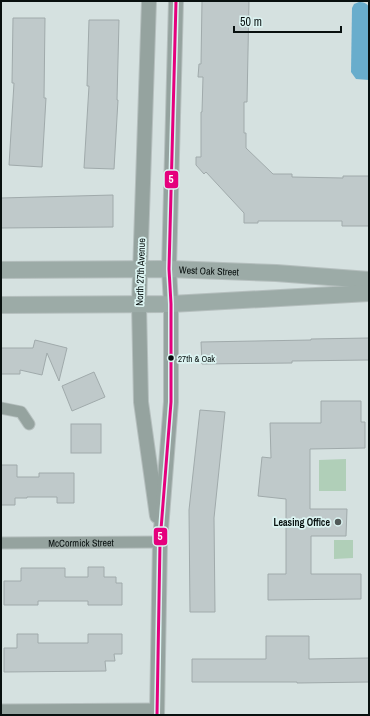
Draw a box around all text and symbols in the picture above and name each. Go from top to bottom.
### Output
scale bar [234,8,341,34]
text: 50 m [240,14,262,30]
line badge: 5 [164,170,179,189]
text: 5 [168,172,174,186]
street label: North 27th Avenue [133,237,148,306]
street label: West Oak Street [179,263,240,279]
marker: 27th & Oak [166,353,176,363]
place label: 27th & Oak [178,353,215,365]
place label: Leasing Office [273,516,330,529]
marker: Leasing Office [333,517,343,527]
line badge: 5 [153,527,168,546]
text: 5 [157,529,163,543]
street label: McCormick Street [48,536,115,550]

